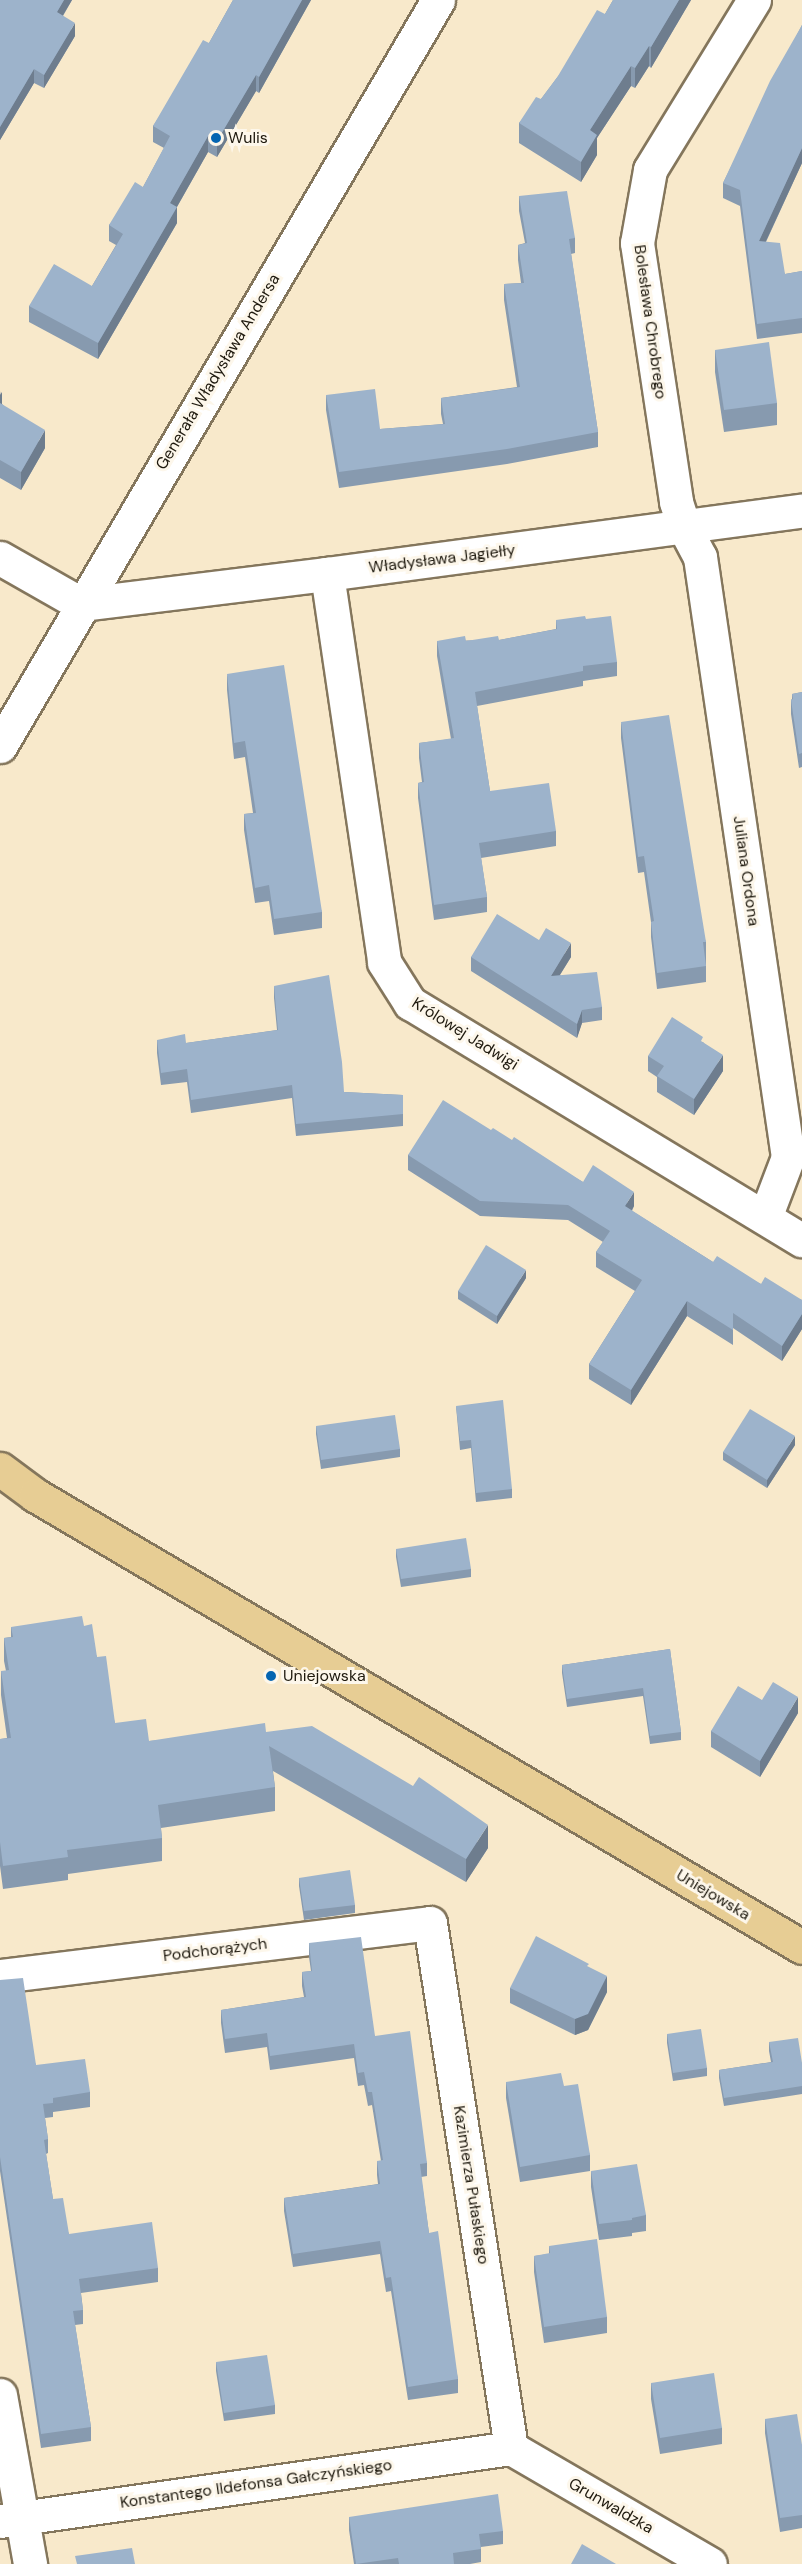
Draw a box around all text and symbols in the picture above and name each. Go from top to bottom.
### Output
place label: Wulis [228,128,268,148]
marker: Wulis [209,131,223,145]
street label: Bolesława Chrobrego [630,244,670,400]
street label: Generała Władysława Andersa [152,271,284,473]
street label: Władysława Jagiełły [368,540,516,578]
street label: Juliana Ordona [729,815,763,927]
street label: Królowej Jadwigi [408,994,522,1074]
place label: Uniejowska [283,1666,366,1686]
marker: Uniejowska [264,1669,278,1683]
street label: Uniejowska [673,1865,753,1925]
street label: Podchorążych [162,1934,268,1966]
street label: Kazimierza Pułaskiego [449,2104,493,2266]
street label: Konstantego Ildefonsa Gałczyńskiego [119,2455,393,2513]
street label: Grunwaldzka [565,2474,657,2538]

